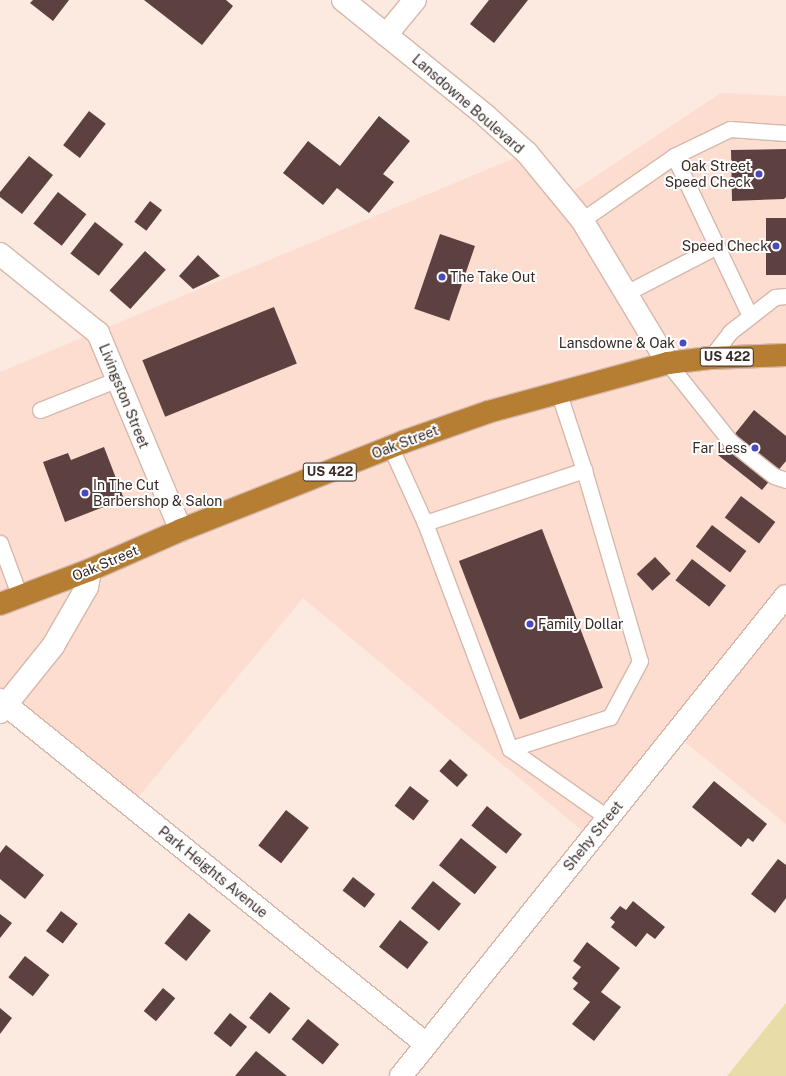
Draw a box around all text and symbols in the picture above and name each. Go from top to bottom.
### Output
street label: Lansdowne Boulevard [409,51,527,157]
place label: Oak Street Speed Check [665,158,751,190]
marker: Oak Street Speed Check [754,169,764,179]
place label: Speed Check [682,238,768,254]
marker: Speed Check [771,241,781,251]
place label: The Take Out [450,269,536,285]
marker: The Take Out [437,272,447,282]
place label: Lansdowne & Oak [559,335,675,351]
marker: Lansdowne & Oak [678,338,688,348]
street label: Livingston Street [95,341,153,451]
road number: US 422 [699,346,755,368]
street label: Oak Street [369,422,441,462]
place label: Far Less [692,440,747,456]
marker: Far Less [750,443,760,453]
road number: US 422 [302,461,358,483]
place label: In The Cut Barbershop & Salon [93,477,222,510]
marker: In The Cut Barbershop & Salon [80,488,90,498]
street label: Oak Street [69,542,141,584]
place label: Family Dollar [538,616,623,632]
marker: Family Dollar [525,619,535,629]
street label: Shehy Street [560,798,626,874]
street label: Park Heights Avenue [155,823,271,921]

